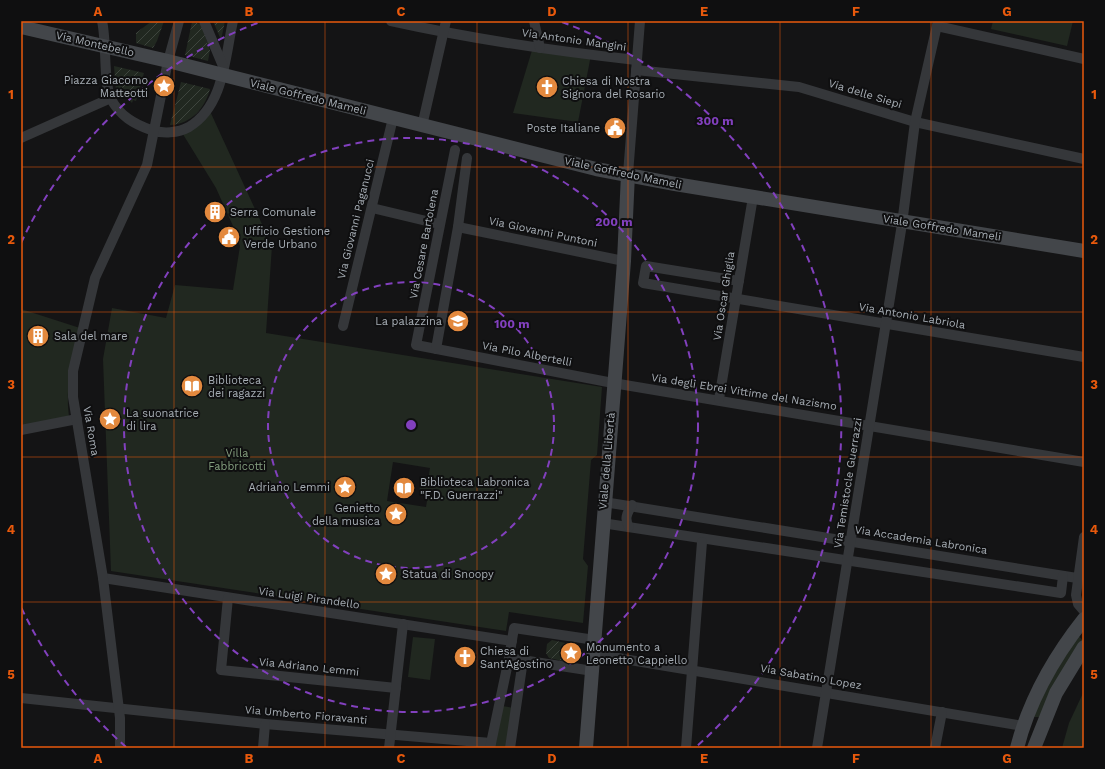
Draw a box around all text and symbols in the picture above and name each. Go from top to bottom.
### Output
text: A [94,4,103,19]
text: B [245,4,254,19]
text: C [397,4,406,19]
text: D [547,4,557,19]
text: E [700,4,708,19]
text: F [852,4,860,19]
text: G [1002,4,1012,19]
street label: Via Antonio Mangini [521,26,627,54]
street label: Via Montebello [55,29,135,59]
place icon: Piazza Giacomo Matteotti [151,73,177,99]
place label: Piazza Giacomo Matteotti [64,74,148,100]
church icon: Chiesa di Nostra Signora del Rosario [534,74,560,100]
place label: Chiesa di Nostra Signora del Rosario [562,75,665,101]
street label: Viale Goffredo Mameli [248,76,368,118]
street label: Via delle Siepi [827,77,903,111]
text: 1 [8,87,14,102]
text: 1 [1091,87,1097,102]
text: 300 m [696,114,734,128]
public building icon: Poste Italiane [602,115,628,141]
place label: Poste Italiane [527,122,600,135]
street label: Viale Goffredo Mameli [563,154,683,192]
street label: Via Giovanni Paganucci [335,158,377,280]
street label: Via Cesare Bartolena [407,188,441,300]
building icon: Serra Comunale [202,199,228,225]
place label: Serra Comunale [230,206,316,219]
street label: Viale Goffredo Mameli [882,212,1002,244]
street label: Via Giovanni Puntoni [488,214,598,250]
text: 200 m [595,215,633,229]
public building icon: Ufficio Gestione Verde Urbano [216,224,242,250]
place label: Ufficio Gestione Verde Urbano [244,225,330,251]
text: 2 [7,232,15,247]
text: 2 [1090,232,1098,247]
street label: Via Oscar Ghiglia [711,250,737,342]
street label: Via Antonio Labriola [858,300,966,332]
school or university icon: La palazzina [445,308,471,334]
place label: La palazzina [375,315,442,328]
text: 100 m [494,317,530,331]
building icon: Sala del mare [25,323,51,349]
place label: Sala del mare [54,330,128,343]
street label: Via Pilo Albertelli [481,339,573,369]
street label: Via degli Ebrei Vittime del Nazismo [650,371,838,413]
library icon: Biblioteca dei ragazzi [179,373,205,399]
place label: Biblioteca dei ragazzi [208,374,265,400]
text: 3 [7,377,15,392]
text: 3 [1090,377,1098,392]
street label: Via Roma [80,405,102,457]
place icon: La suonatrice di lira [97,406,123,432]
place label: La suonatrice di lira [126,407,199,433]
street label: Viale della Libertà [596,412,618,510]
street label: Via Temistocle Guerrazzi [831,417,865,549]
centre of rings [404,418,418,432]
park label: Villa Fabbricotti [208,447,266,473]
place icon: Adriano Lemmi [332,474,358,500]
library icon: Biblioteca Labronica "F.D. Guerrazzi" [391,475,417,501]
place label: Biblioteca Labronica "F.D. Guerrazzi" [420,476,529,502]
place label: Adriano Lemmi [248,481,330,494]
place icon: Genietto della musica [383,501,409,527]
place label: Genietto della musica [312,502,380,528]
text: 4 [7,522,16,537]
text: 4 [1090,522,1099,537]
street label: Via Accademia Labronica [854,523,988,557]
place icon: Statua di Snoopy [373,561,399,587]
place label: Statua di Snoopy [402,568,494,581]
street label: Via Luigi Pirandello [258,584,360,612]
place icon: Monumento a Leonetto Cappiello [558,640,584,666]
place label: Monumento a Leonetto Cappiello [586,641,687,667]
church icon: Chiesa di Sant'Agostino [452,644,478,670]
place label: Chiesa di Sant'Agostino [480,645,552,671]
street label: Via Adriano Lemmi [258,655,360,679]
street label: Via Sabatino Lopez [759,662,863,692]
text: 5 [7,667,15,682]
text: 5 [1090,667,1098,682]
street label: Via Umberto Fioravanti [244,703,368,727]
text: A [94,751,103,766]
text: B [245,751,254,766]
text: C [397,751,406,766]
text: D [547,751,557,766]
text: E [700,751,708,766]
text: F [852,751,860,766]
text: G [1002,751,1012,766]

